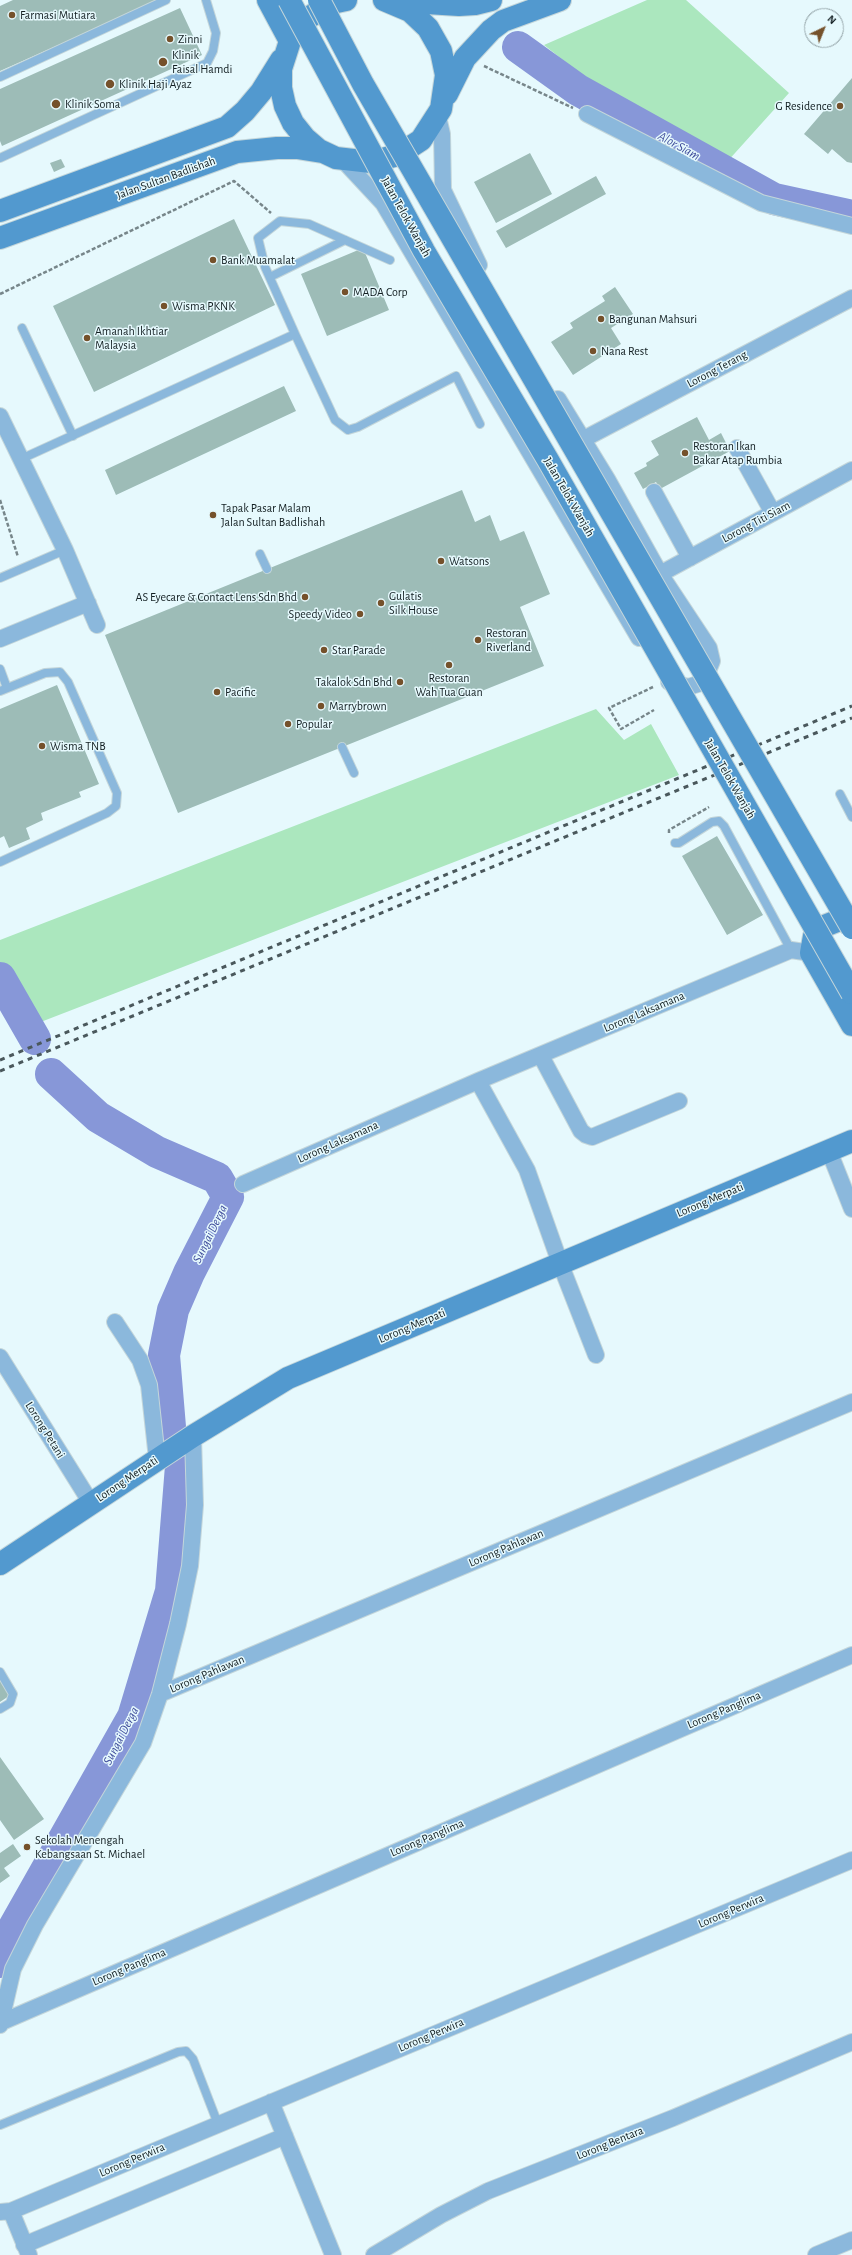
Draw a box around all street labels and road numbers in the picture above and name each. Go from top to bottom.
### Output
street label: Jalan Sultan Badlishah [115,153,217,203]
street label: Jalan Telok Wanjah [378,175,434,259]
street label: Lorong Terang [684,347,750,391]
street label: Jalan Telok Wanjah [540,455,598,539]
street label: Lorong Titi Siam [719,498,793,546]
street label: Jalan Telok Wanjah [701,737,759,821]
street label: Lorong Laksamana [601,988,687,1036]
street label: Lorong Laksamana [295,1118,381,1166]
street label: Lorong Merpati [674,1179,746,1221]
street label: Lorong Merpati [376,1305,448,1347]
street label: Lorong Petani [22,1399,68,1461]
street label: Lorong Merpati [93,1453,161,1505]
street label: Lorong Pahlawan [466,1526,546,1570]
street label: Lorong Pahlawan [167,1652,247,1696]
street label: Lorong Panglima [685,1688,763,1732]
street label: Lorong Panglima [388,1816,466,1860]
street label: Lorong Perwira [696,1891,766,1931]
street label: Lorong Panglima [90,1945,168,1989]
street label: Lorong Perwira [396,2015,466,2055]
street label: Lorong Bentara [574,2123,646,2163]
street label: Lorong Perwira [97,2140,167,2180]

